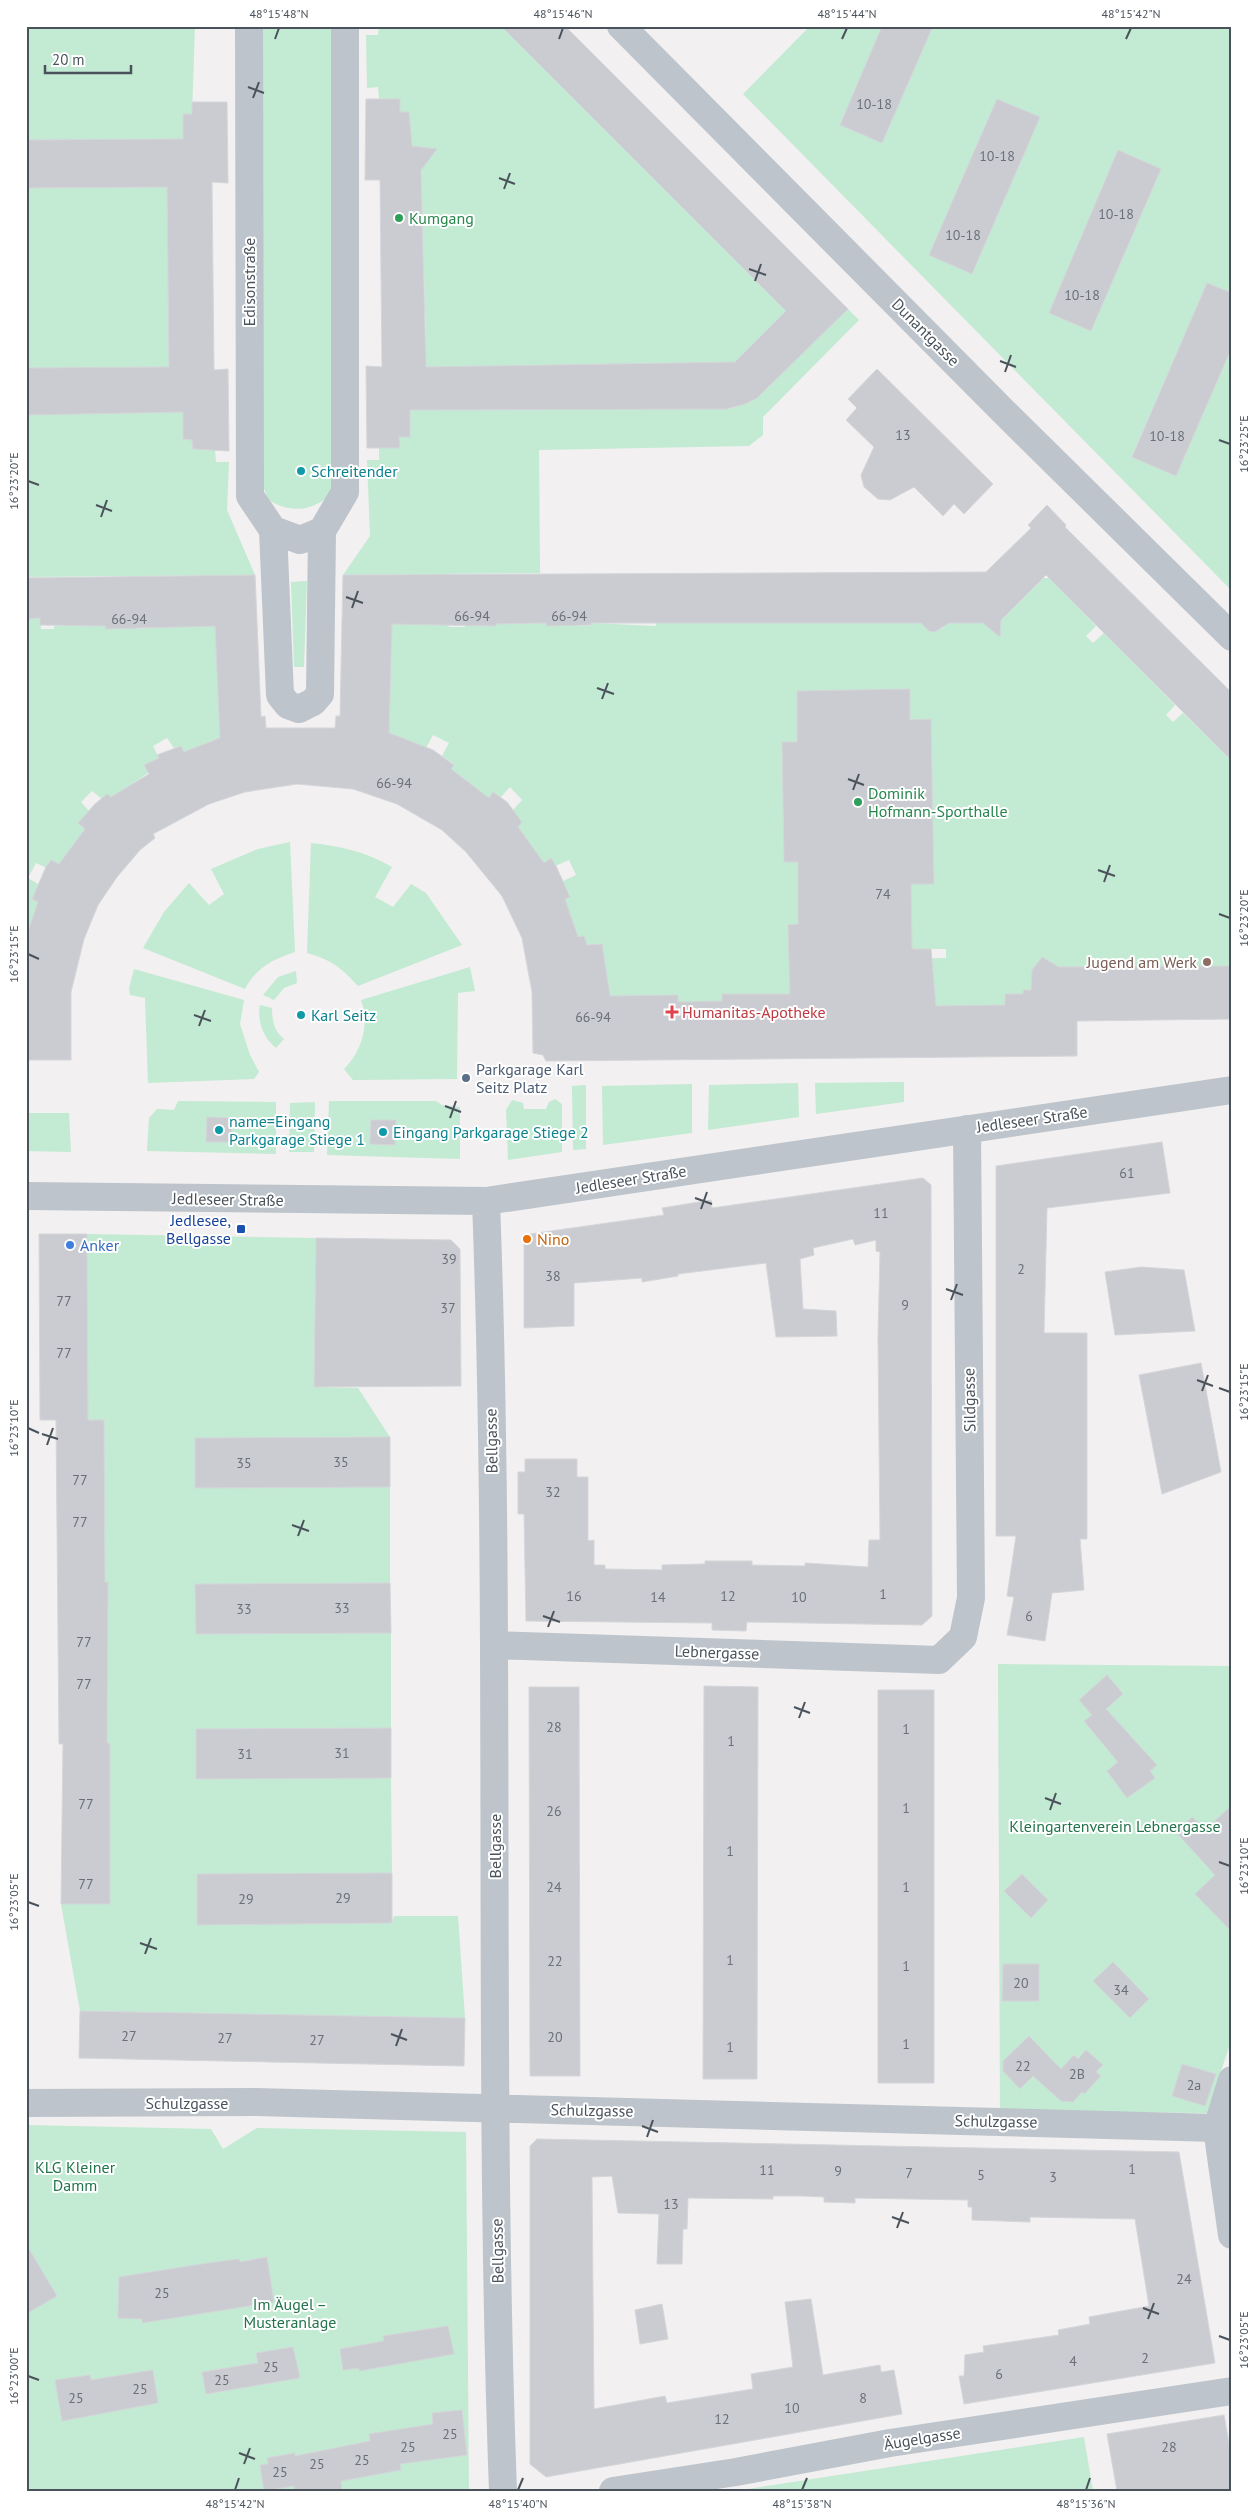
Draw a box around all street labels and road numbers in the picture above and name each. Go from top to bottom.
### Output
street label: Edisonstraße [239,238,259,326]
street label: Dunantgasse [888,294,964,370]
street label: Jedleseer Straße [974,1101,1089,1137]
street label: Jedleseer Straße [573,1160,688,1198]
street label: Jedleseer Straße [171,1188,284,1210]
street label: Sildgasse [958,1368,980,1432]
street label: Bellgasse [480,1408,502,1474]
street label: Lebnergasse [674,1641,760,1663]
street label: Bellgasse [485,1814,505,1878]
street label: Schulzgasse [146,2093,228,2113]
street label: Schulzgasse [550,2099,634,2121]
street label: Schulzgasse [954,2110,1038,2132]
street label: Bellgasse [486,2218,508,2284]
street label: Äugelgasse [882,2422,962,2454]

